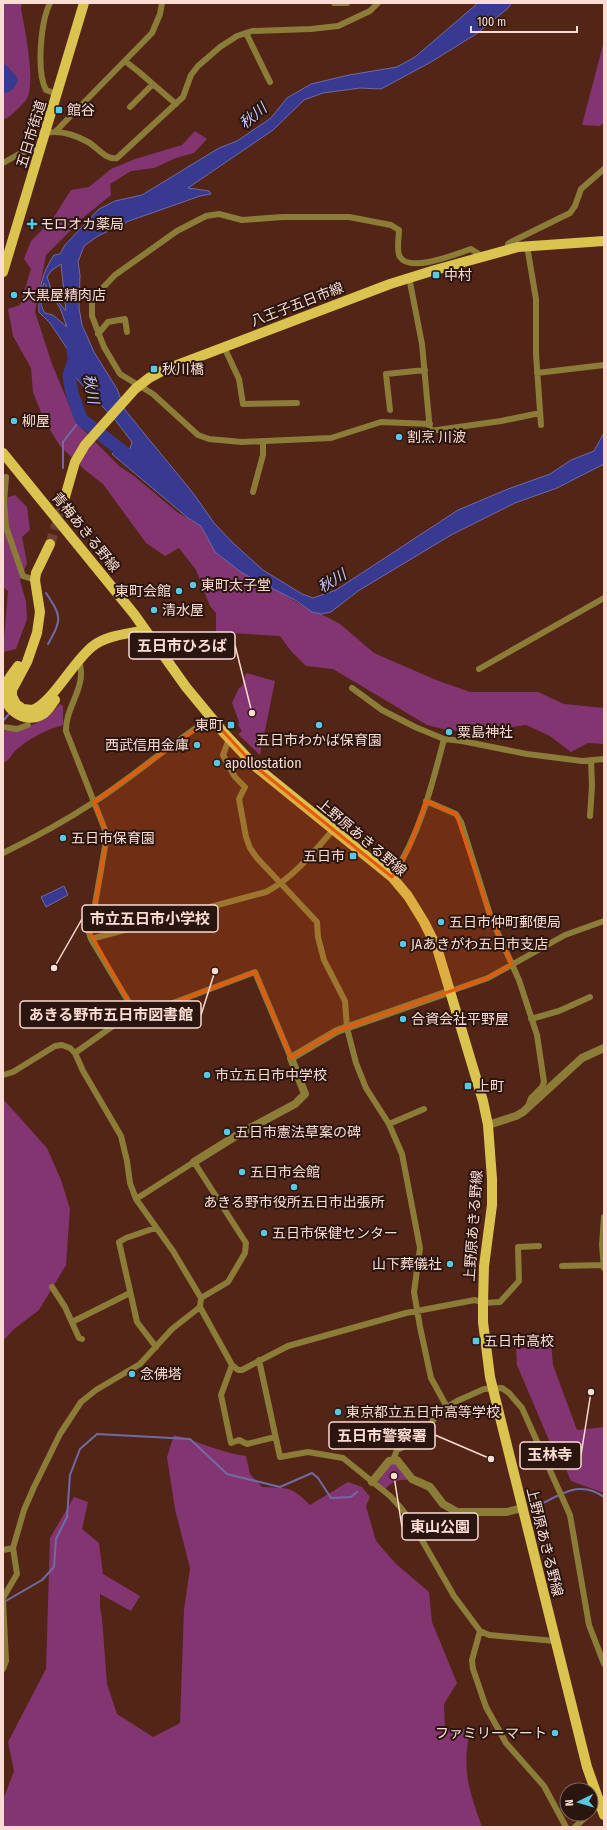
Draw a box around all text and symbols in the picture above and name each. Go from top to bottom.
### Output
scale bar [471,8,577,34]
text: 100 m [477,15,506,29]
street label: 五日市街道 [13,98,50,170]
water label: 秋川 [236,98,272,133]
place label: 館谷 [67,102,95,119]
marker: 館谷 [54,105,64,115]
place label: モロオカ薬局 [40,216,124,233]
marker: モロオカ薬局 [27,219,37,229]
place label: 中村 [444,267,472,284]
marker: 中村 [431,270,441,280]
street label: 八王子五日市線 [248,279,346,330]
place label: 大黒屋精肉店 [22,287,106,304]
marker: 大黒屋精肉店 [9,290,19,300]
place label: 秋川橋 [162,361,204,378]
marker: 秋川橋 [149,364,159,374]
water label: 秋川 [80,373,103,407]
place label: 柳屋 [22,413,50,430]
marker: 柳屋 [9,416,19,426]
place label: 割烹 川波 [407,429,466,446]
marker: 割烹 川波 [394,432,404,442]
street label: 青梅あきる野線 [48,489,123,576]
water label: 秋川 [315,565,351,596]
place label: 東町太子堂 [201,577,271,594]
marker: 東町太子堂 [188,580,198,590]
place label: 東町会館 [115,583,171,600]
marker: 東町会館 [174,586,184,596]
place label: 清水屋 [162,602,204,619]
marker: 清水屋 [149,605,159,615]
callout: 五日市ひろば [129,632,235,659]
text: 五日市ひろば [137,637,227,655]
place label: 東町 [195,717,223,734]
marker: 東町 [226,720,236,730]
marker: 五日市わかば保育園 [314,720,324,730]
place label: 粟島神社 [457,724,513,741]
marker: 粟島神社 [444,727,454,737]
place label: 五日市わかば保育園 [256,732,382,749]
place label: 西武信用金庫 [105,737,189,754]
marker: 西武信用金庫 [192,740,202,750]
place label: apollostation [225,755,302,772]
marker: apollostation [212,758,222,768]
street label: 上野原あきる野線 [313,795,410,880]
place label: 五日市保育園 [71,830,155,847]
marker: 五日市保育園 [58,833,68,843]
place label: 五日市 [303,848,345,865]
marker: 五日市 [348,851,358,861]
callout: 市立五日市小学校 [82,905,218,932]
text: 市立五日市小学校 [90,910,210,928]
place label: 五日市仲町郵便局 [449,914,561,931]
marker: 五日市仲町郵便局 [436,917,446,927]
place label: JAあきがわ五日市支店 [411,936,548,953]
marker: JAあきがわ五日市支店 [398,939,408,949]
callout: あきる野市五日市図書館 [20,1001,201,1028]
text: あきる野市五日市図書館 [29,1006,193,1024]
place label: 合資会社平野屋 [411,1011,509,1028]
marker: 合資会社平野屋 [398,1014,408,1024]
place label: 市立五日市中学校 [215,1067,327,1084]
marker: 市立五日市中学校 [202,1070,212,1080]
place label: 上町 [476,1078,504,1095]
marker: 上町 [463,1081,473,1091]
place label: 五日市憲法草案の碑 [235,1124,361,1141]
marker: 五日市憲法草案の碑 [222,1127,232,1137]
place label: 五日市会館 [250,1164,320,1181]
marker: 五日市会館 [237,1167,247,1177]
street label: 上野原あきる野線 [461,1170,486,1282]
marker: あきる野市役所五日市出張所 [289,1182,299,1192]
place label: あきる野市役所五日市出張所 [203,1194,385,1211]
place label: 五日市保健センター [272,1225,398,1242]
marker: 五日市保健センター [259,1228,269,1238]
place label: 山下葬儀社 [372,1256,442,1273]
marker: 山下葬儀社 [445,1259,455,1269]
place label: 五日市高校 [484,1333,554,1350]
marker: 五日市高校 [471,1336,481,1346]
place label: 念佛塔 [140,1366,182,1383]
marker: 念佛塔 [127,1369,137,1379]
place label: 東京都立五日市高等学校 [346,1404,500,1421]
marker: 東京都立五日市高等学校 [333,1407,343,1417]
callout: 五日市警察署 [329,1422,435,1449]
text: 五日市警察署 [337,1427,427,1445]
callout: 玉林寺 [520,1442,581,1469]
text: 玉林寺 [527,1446,573,1464]
street label: 上野原あきる野線 [523,1486,566,1598]
callout: 東山公園 [402,1513,478,1540]
text: 東山公園 [410,1518,470,1536]
place label: ファミリーマート [435,1725,547,1742]
marker: ファミリーマート [550,1728,560,1738]
north arrow [559,1782,599,1822]
text: N [563,1799,576,1807]

